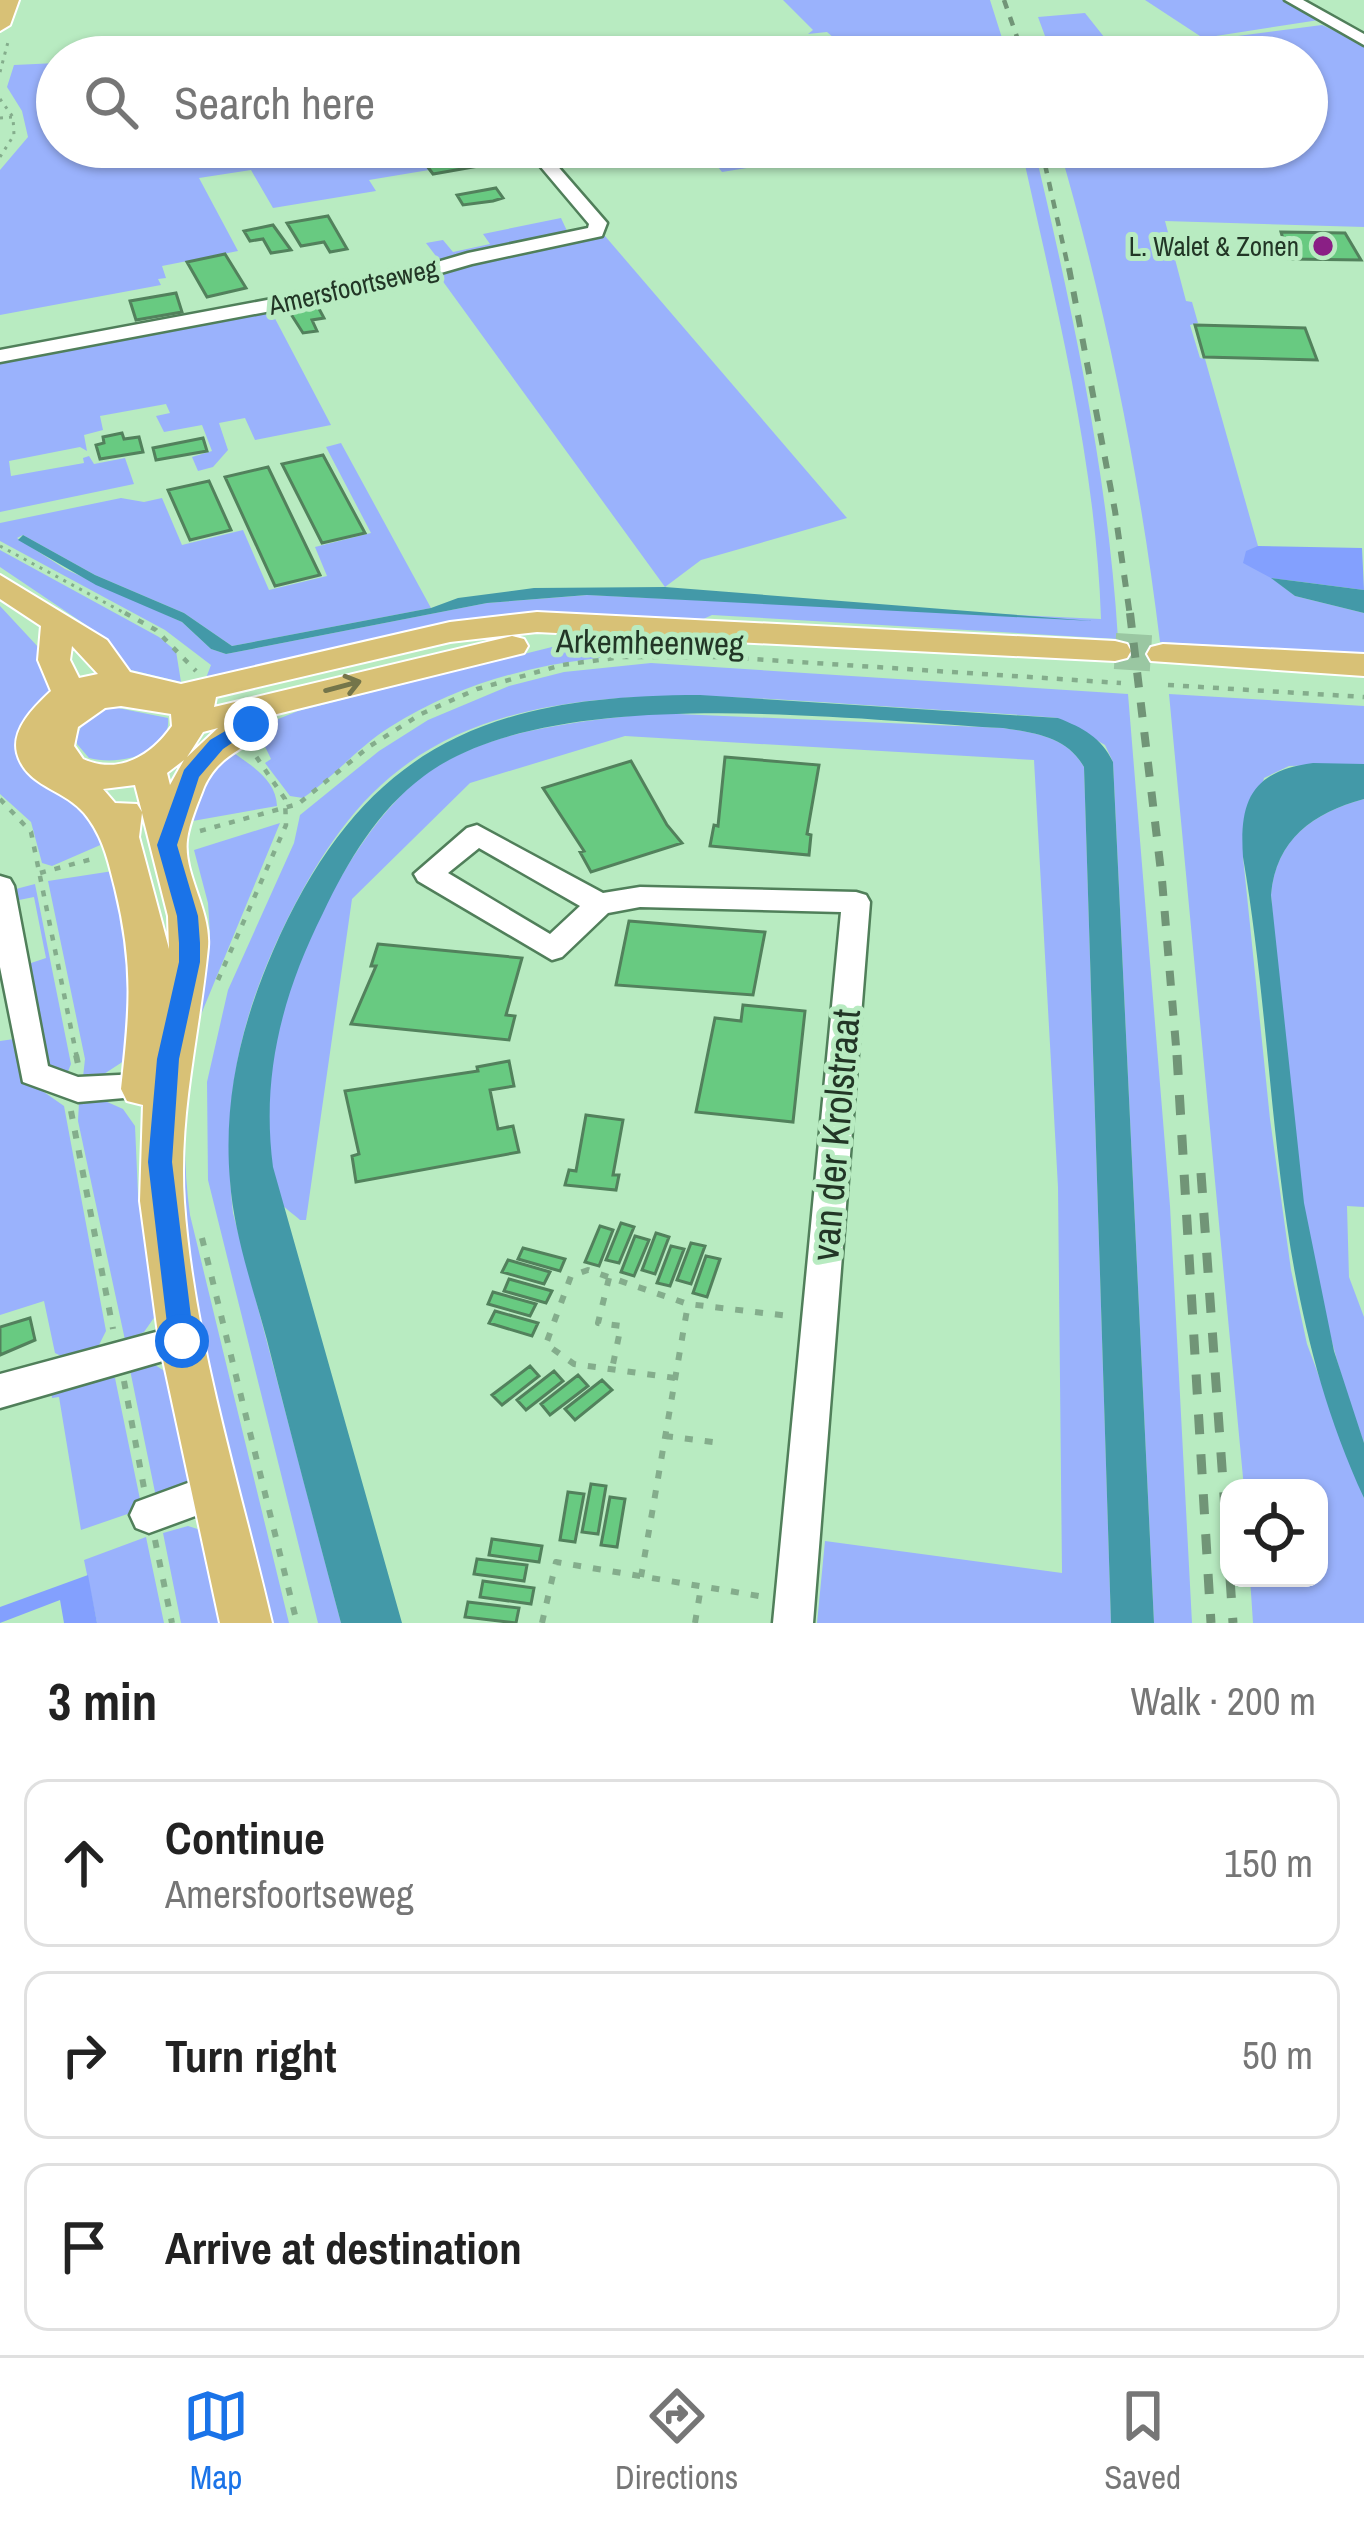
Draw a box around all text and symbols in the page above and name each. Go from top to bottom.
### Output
search box [36,36,1328,168]
icon: search [78,69,144,135]
text: Search here [174,72,375,133]
place label: L. Walet & Zonen [1129,228,1299,264]
marker: L. Walet & Zonen [1310,233,1336,259]
street label: Amersfoortseweg [264,249,442,323]
street label: Arkemheenweg [555,618,744,666]
one-way arrow [324,674,362,696]
route end [224,697,278,751]
street label: van der Krolstraat [798,1007,872,1263]
route start [155,1314,209,1368]
map controls [1220,1479,1328,1587]
button: locate [1220,1479,1328,1587]
text: 3 min [48,1667,157,1736]
text: Walk · 200 m [1131,1675,1316,1727]
text: Continue [165,1807,325,1868]
icon: ahead [51,1830,117,1896]
text: 150 m [1224,1837,1313,1889]
text: Amersfoortseweg [165,1868,414,1920]
icon: right [51,2022,117,2088]
text: Turn right [165,2025,337,2086]
text: 50 m [1242,2029,1313,2081]
icon: arrive [51,2214,117,2280]
text: Arrive at destination [165,2217,522,2278]
tab: Map [183,2383,249,2499]
tab: Directions [615,2383,738,2499]
tab: Saved [1104,2383,1181,2499]

